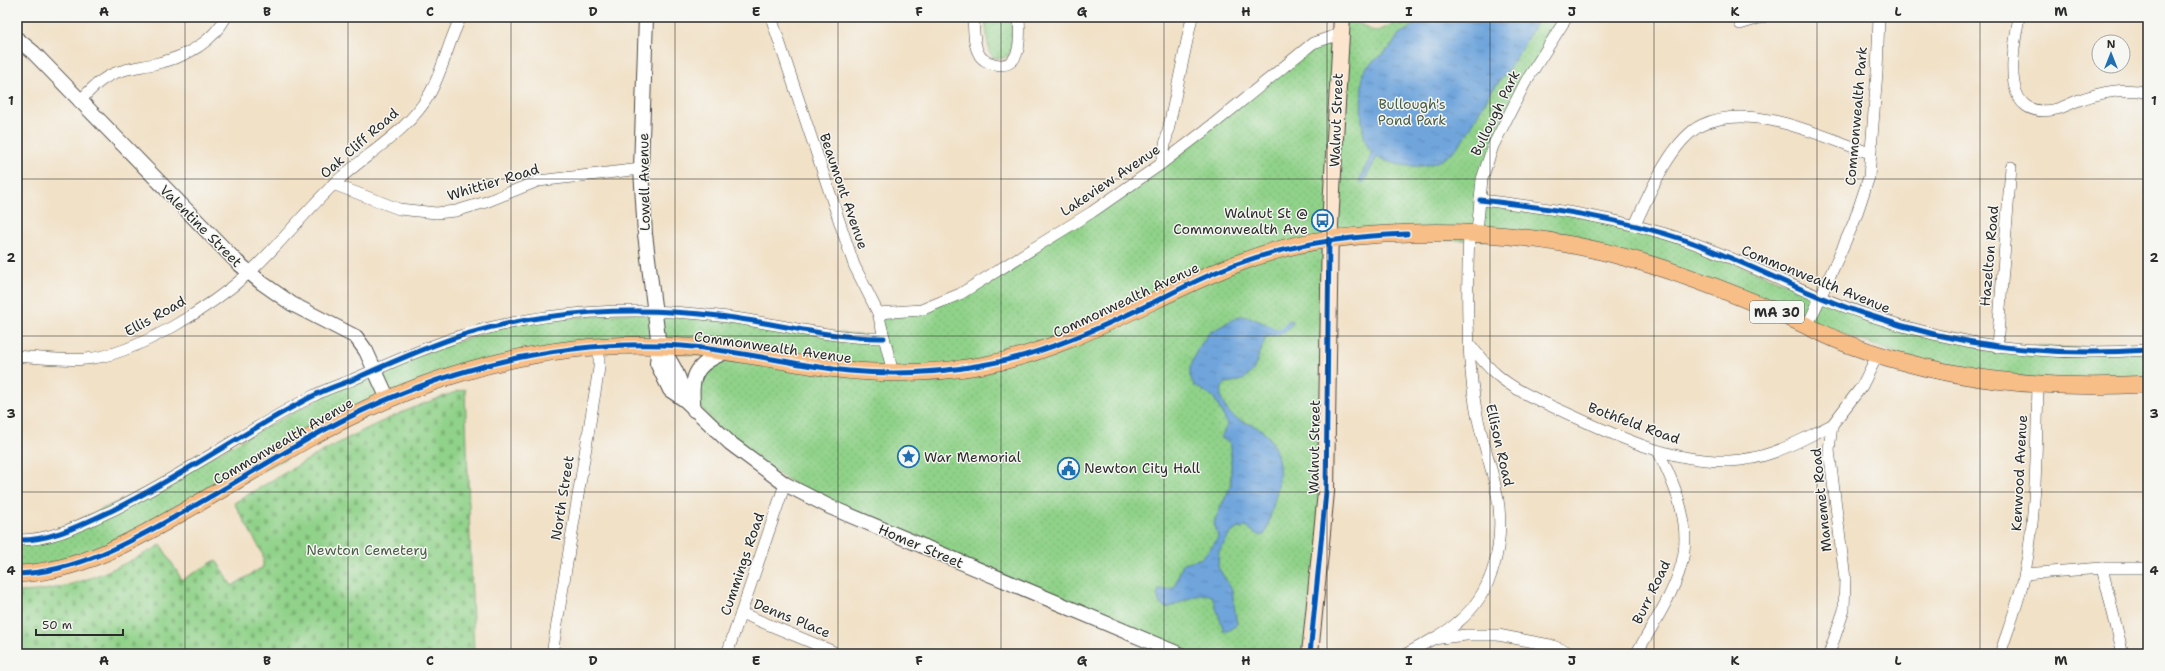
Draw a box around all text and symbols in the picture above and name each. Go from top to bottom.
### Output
text: A [99,3,109,20]
text: B [263,3,271,20]
text: C [426,3,434,20]
text: D [588,3,598,20]
text: E [752,3,761,20]
text: F [915,3,923,20]
text: G [1077,3,1088,20]
text: H [1241,3,1251,20]
text: I [1405,3,1413,20]
text: J [1568,3,1576,20]
text: K [1731,3,1740,20]
text: L [1894,3,1902,20]
text: M [2054,3,2068,20]
north arrow [2091,34,2131,74]
text: N [2107,37,2116,52]
street label: Commonwealth Park [1841,46,1871,186]
street label: Bullough Park [1466,67,1524,159]
street label: Walnut Street [1325,73,1347,167]
text: 1 [8,92,14,109]
text: 1 [2151,92,2157,109]
park label: Bullough's Pond Park [1378,95,1446,129]
street label: Oak Cliff Road [316,104,402,182]
street label: Beaumont Avenue [816,131,872,252]
street label: Lowell Avenue [634,133,654,231]
street label: Lakeview Avenue [1057,140,1163,220]
street label: Whittier Road [445,159,541,205]
street label: Valentine Street [156,181,246,271]
place label: Walnut St @ Commonwealth Ave [1173,204,1308,238]
street label: Hazelton Road [1976,205,2002,307]
bus stop icon: Walnut St @ Commonwealth Ave [1310,208,1336,234]
street label: Commonwealth Avenue [1739,241,1893,317]
text: 2 [6,249,16,266]
text: 2 [2149,249,2159,266]
street label: Commonwealth Avenue [1050,258,1202,342]
street label: Ellis Road [121,292,189,340]
road number: MA 30 [1750,301,1804,323]
street label: Commonwealth Avenue [693,327,853,367]
street label: Commonwealth Avenue [210,393,356,489]
street label: Bothfeld Road [1586,398,1682,448]
street label: Walnut Street [1304,400,1324,494]
street label: Ellison Road [1482,402,1518,488]
text: 3 [6,405,16,422]
text: 3 [2149,405,2159,422]
street label: Kenwood Avenue [2007,414,2031,532]
place icon: War Memorial [895,444,921,470]
street label: Manemet Road [1807,447,1835,553]
place label: War Memorial [924,448,1022,466]
street label: North Street [546,454,578,542]
public building icon: Newton City Hall [1055,455,1081,481]
place label: Newton City Hall [1084,459,1201,477]
street label: Cummings Road [716,510,768,618]
street label: Homer Street [876,520,966,572]
park label: Newton Cemetery [306,541,428,559]
street label: Burr Road [1628,557,1674,627]
text: 4 [6,562,16,579]
text: 4 [2149,562,2159,579]
street label: Denns Place [751,594,833,642]
scale bar [36,611,123,637]
text: 50 m [42,617,72,633]
text: A [99,652,109,669]
text: B [263,652,271,669]
text: C [426,652,434,669]
text: D [588,652,598,669]
text: E [752,652,761,669]
text: F [915,652,923,669]
text: G [1077,652,1088,669]
text: H [1241,652,1251,669]
text: I [1405,652,1413,669]
text: J [1568,652,1576,669]
text: K [1731,652,1740,669]
text: L [1894,652,1902,669]
text: M [2054,652,2068,669]

